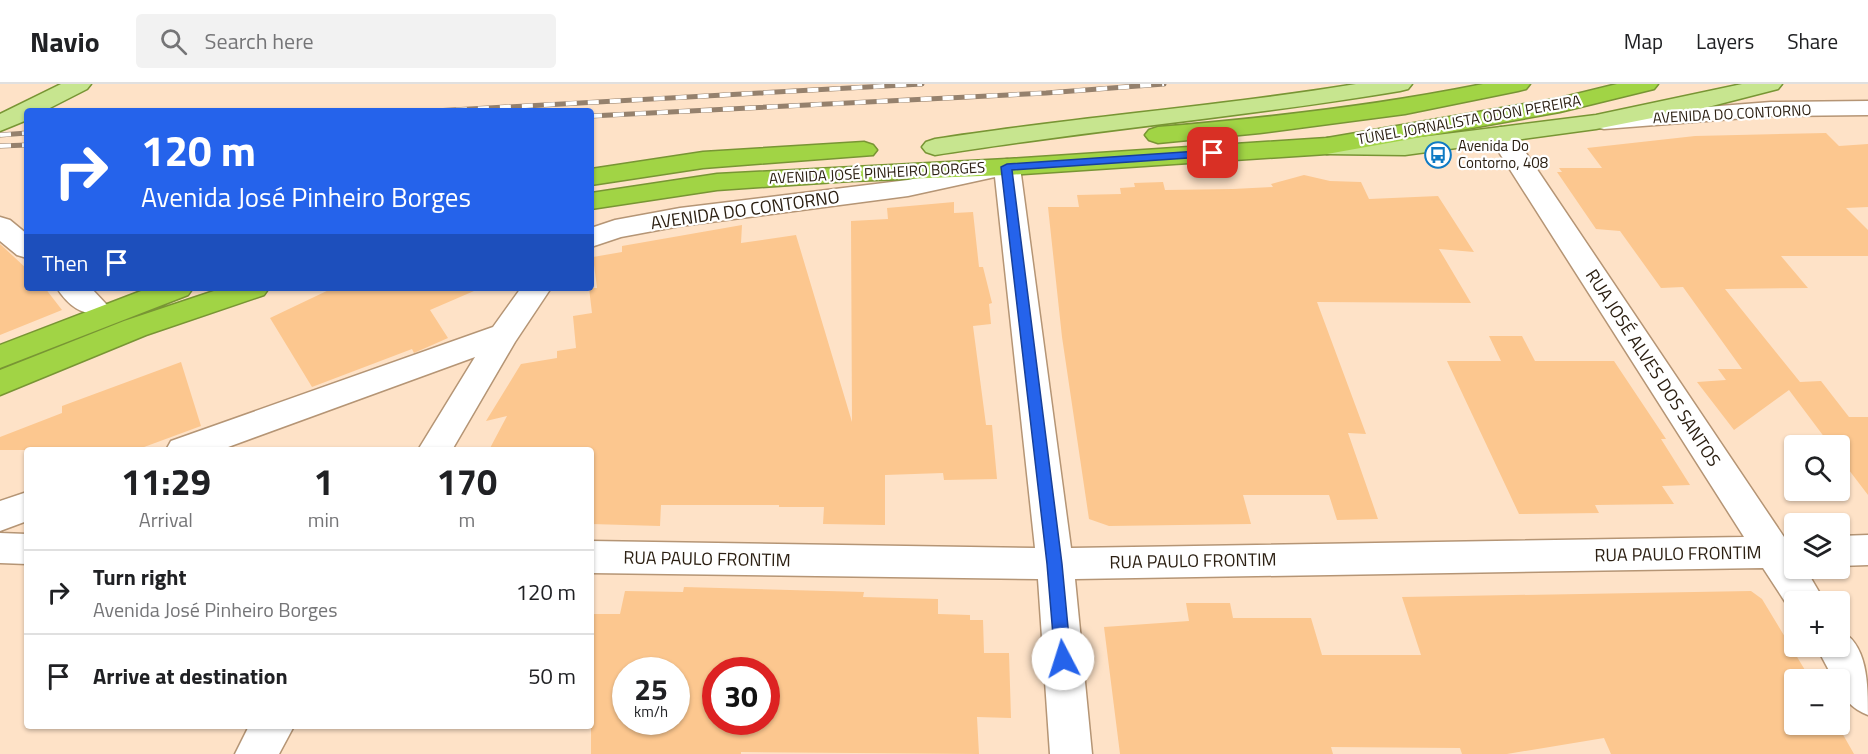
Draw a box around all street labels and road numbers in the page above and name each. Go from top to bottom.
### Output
street label: TÚNEL JORNALISTA ODON PEREIRA [1355,88,1583,151]
street label: AVENIDA DO CONTORNO [1652,98,1812,129]
street label: AVENIDA JOSÉ PINHEIRO BORGES [768,155,986,190]
street label: AVENIDA DO CONTORNO [649,183,841,236]
street label: RUA JOSÉ ALVES DOS SANTOS [1579,264,1728,472]
street label: RUA PAULO FRONTIM [1594,539,1762,568]
street label: RUA PAULO FRONTIM [623,544,791,573]
street label: RUA PAULO FRONTIM [1109,546,1277,575]

